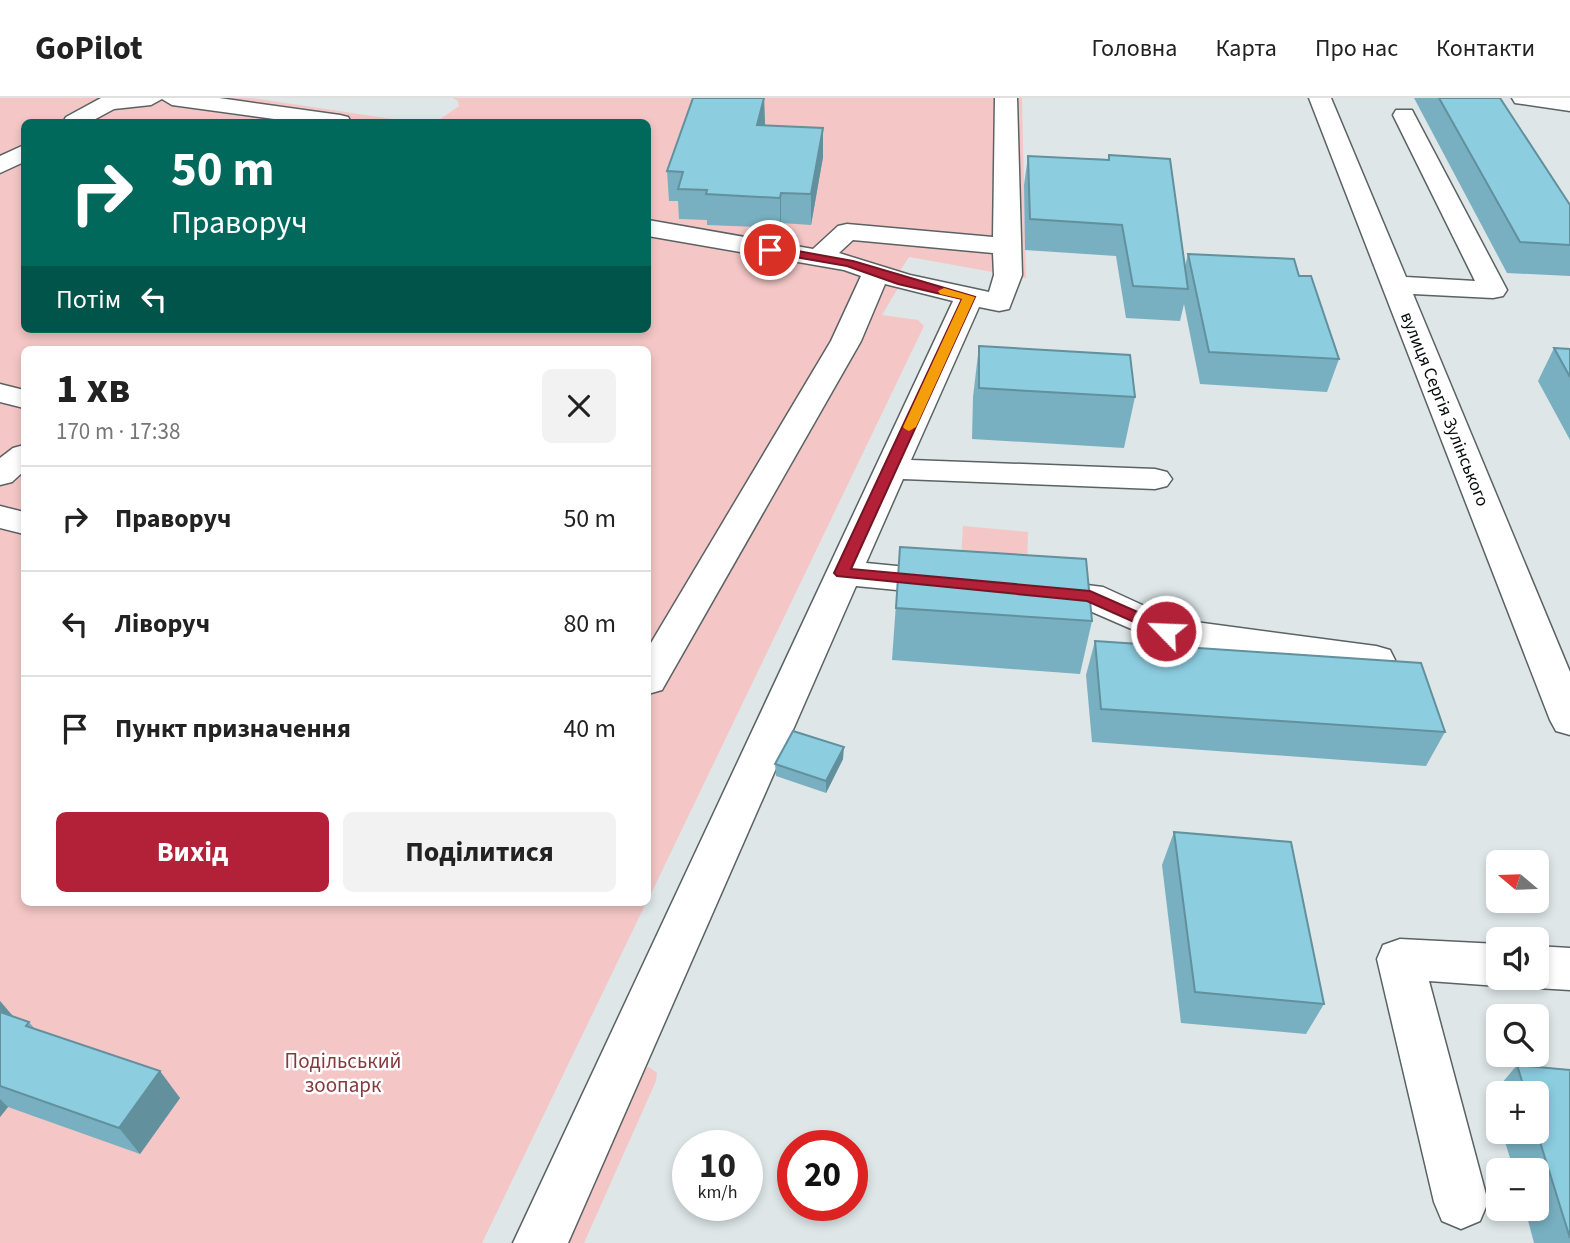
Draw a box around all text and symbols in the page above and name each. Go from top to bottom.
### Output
text: GoPilot [35,25,143,72]
text: Головна [1091,31,1177,66]
text: Карта [1215,31,1277,66]
text: Про нас [1315,31,1398,66]
text: Контакти [1436,31,1535,66]
text: 50 m [171,135,275,205]
icon: right [56,147,147,238]
text: Праворуч [171,200,308,246]
pin [740,220,800,280]
icon: arrive [751,231,789,269]
icon: left [135,280,173,318]
text: Потім [56,281,121,318]
street label: вулиця Сергія Зулінського [1394,308,1495,510]
text: 1 хв [56,359,130,419]
button: close [542,369,616,443]
text: 170 m · 17:38 [56,415,180,448]
icon: right [56,500,94,538]
text: Праворуч [115,500,231,537]
text: 50 m [563,500,616,537]
position arrow [1129,594,1203,668]
icon: left [56,605,94,643]
text: Ліворуч [115,605,210,642]
text: 80 m [563,605,616,642]
icon: arrive [56,710,94,748]
text: Пункт призначення [115,710,351,747]
text: 40 m [563,710,616,747]
button: Вихід [56,812,329,892]
button: Поділитися [343,812,616,892]
north arrow [1486,850,1549,914]
map controls [1486,850,1549,1221]
button: sound [1486,927,1549,990]
button: search [1486,1004,1549,1067]
park label: Подільський зоопарк [285,1046,401,1100]
button: + [1486,1081,1549,1144]
speed limit sign: 20 [777,1130,868,1221]
text: 10 [699,1141,736,1191]
button: − [1486,1158,1549,1221]
text: km/h [698,1180,737,1205]

